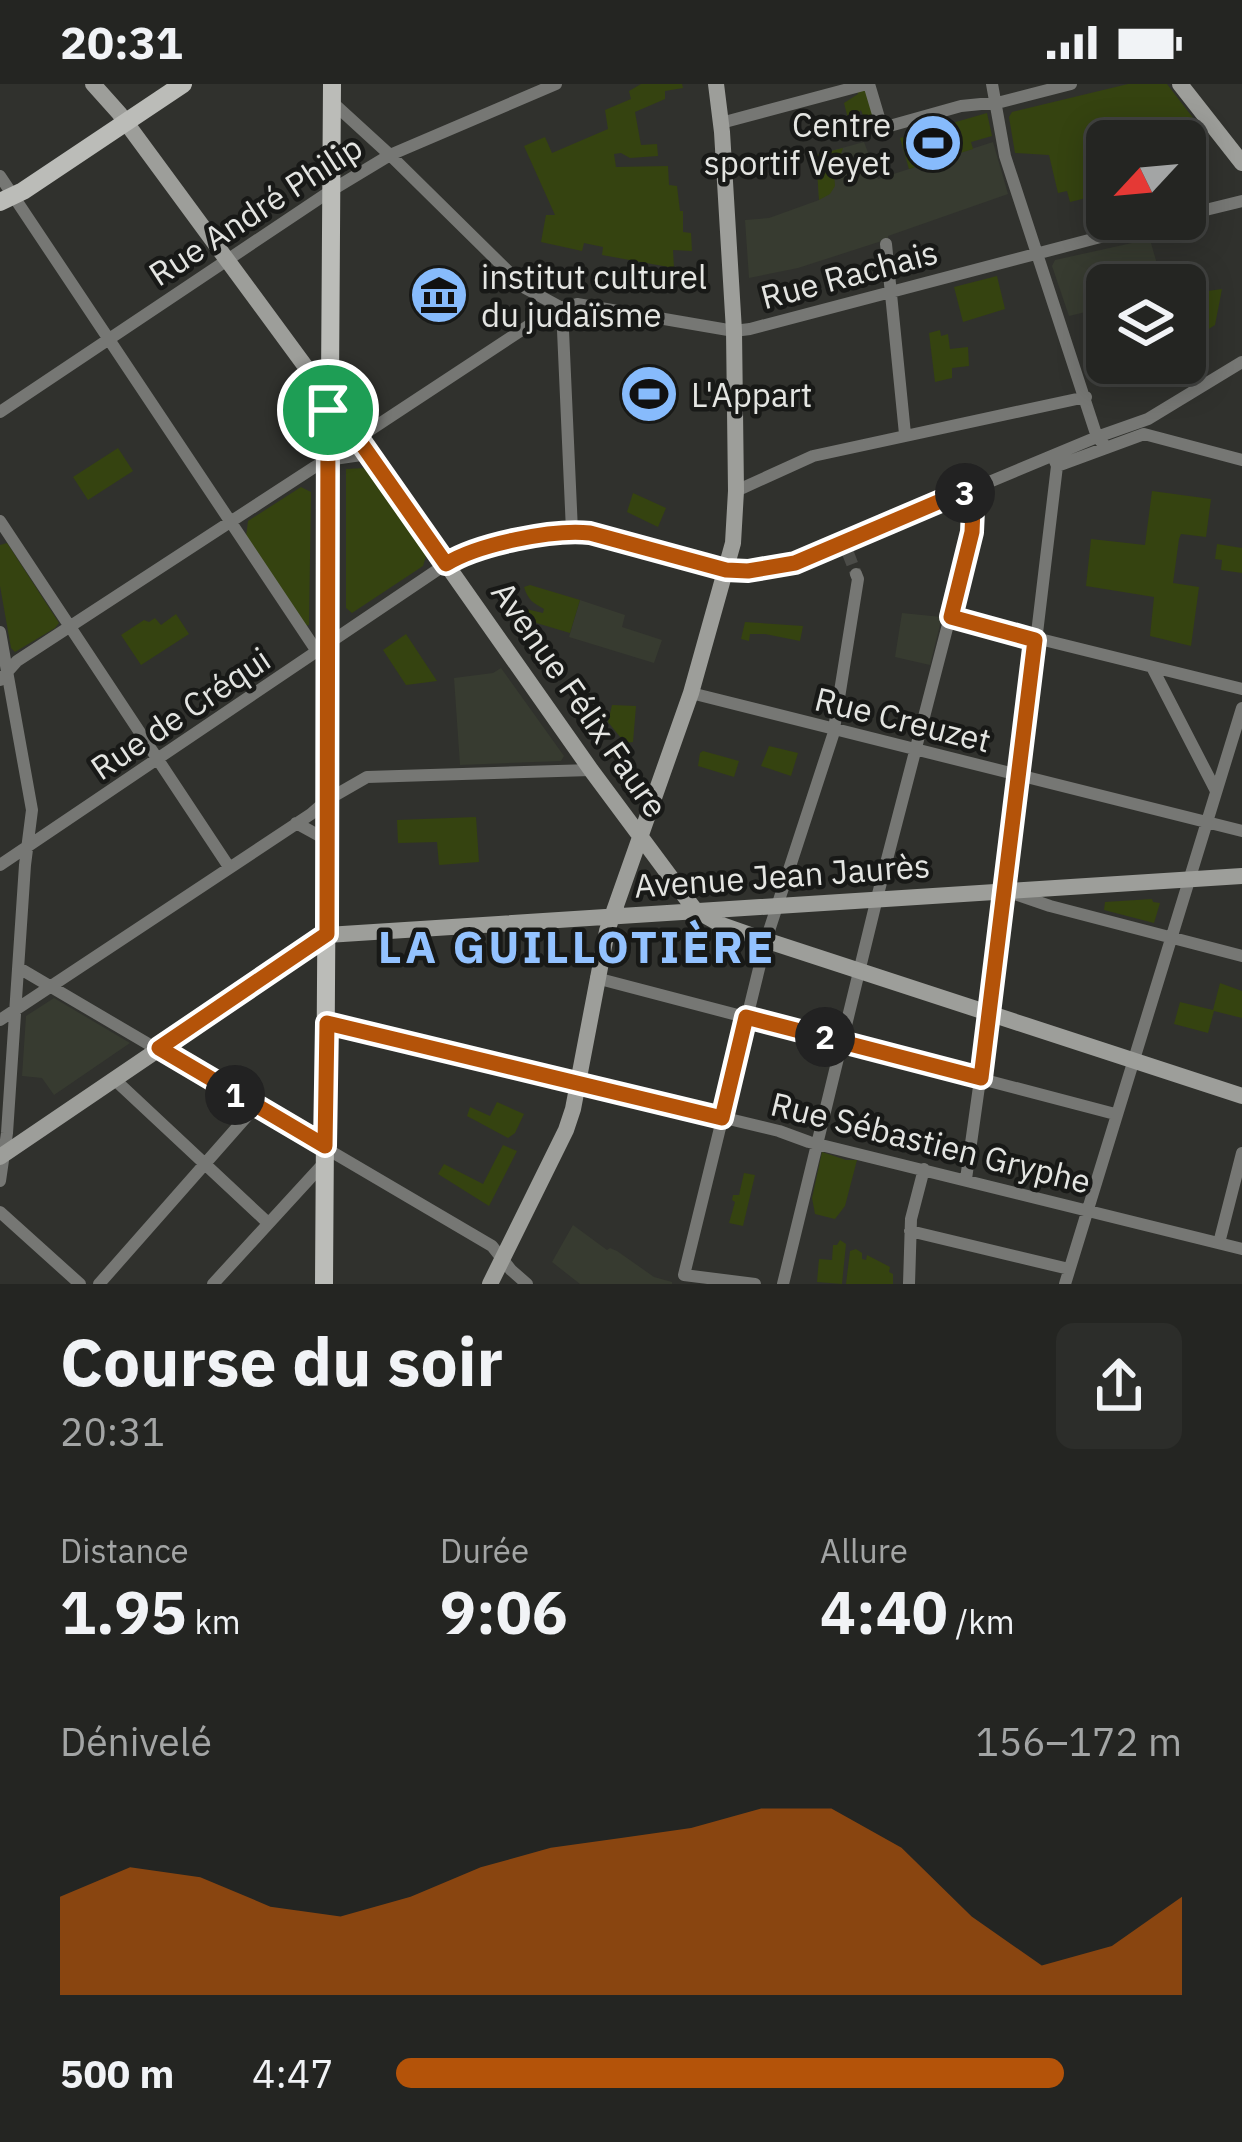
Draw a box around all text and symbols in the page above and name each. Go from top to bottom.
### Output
text: 20:31 [60,13,183,71]
place label: Centre sportif Veyet [704,103,891,184]
sports icon: Centre sportif Veyet [902,112,964,174]
north arrow [1086,120,1206,240]
map controls [1086,120,1206,384]
street label: Rue André Philip [140,125,370,295]
street label: Rue Rachais [756,230,942,318]
place label: institut culturel du judaïsme [481,255,707,336]
museum icon: institut culturel du judaïsme [408,264,470,326]
button: layers [1086,264,1206,384]
pin [277,359,379,461]
sports icon: L'Appart [618,363,680,425]
place label: L'Appart [691,373,812,416]
icon: arrive [295,377,361,443]
pin: 3 [935,463,995,523]
text: 3 [955,471,975,514]
street label: Avenue Félix Faure [482,572,678,826]
street label: Rue de Créqui [82,637,278,789]
street label: Rue Creuzet [811,676,995,762]
street label: Avenue Jean Jaurès [633,843,931,907]
district label: LA GUILLOTIÈRE [378,917,776,975]
pin: 2 [795,1007,855,1067]
text: 2 [815,1015,835,1058]
pin: 1 [205,1065,265,1125]
text: 1 [225,1073,245,1116]
street label: Rue Sébastien Gryphe [767,1081,1095,1203]
text: Course du soir [60,1318,503,1404]
button: share [1056,1323,1182,1449]
text: 20:31 [60,1406,165,1457]
text: Distance [60,1529,189,1572]
text: Durée [440,1529,529,1572]
text: Allure [820,1529,908,1572]
text: 1.95 [60,1572,187,1651]
text: 9:06 [440,1572,568,1651]
text: 4:40 [820,1572,948,1651]
text: km [187,1600,241,1643]
text: /km [948,1600,1014,1643]
text: Dénivelé [60,1716,212,1767]
text: 156–172 m [975,1716,1182,1767]
text: 500 m [60,2048,174,2099]
text: 4:47 [252,2048,334,2099]

